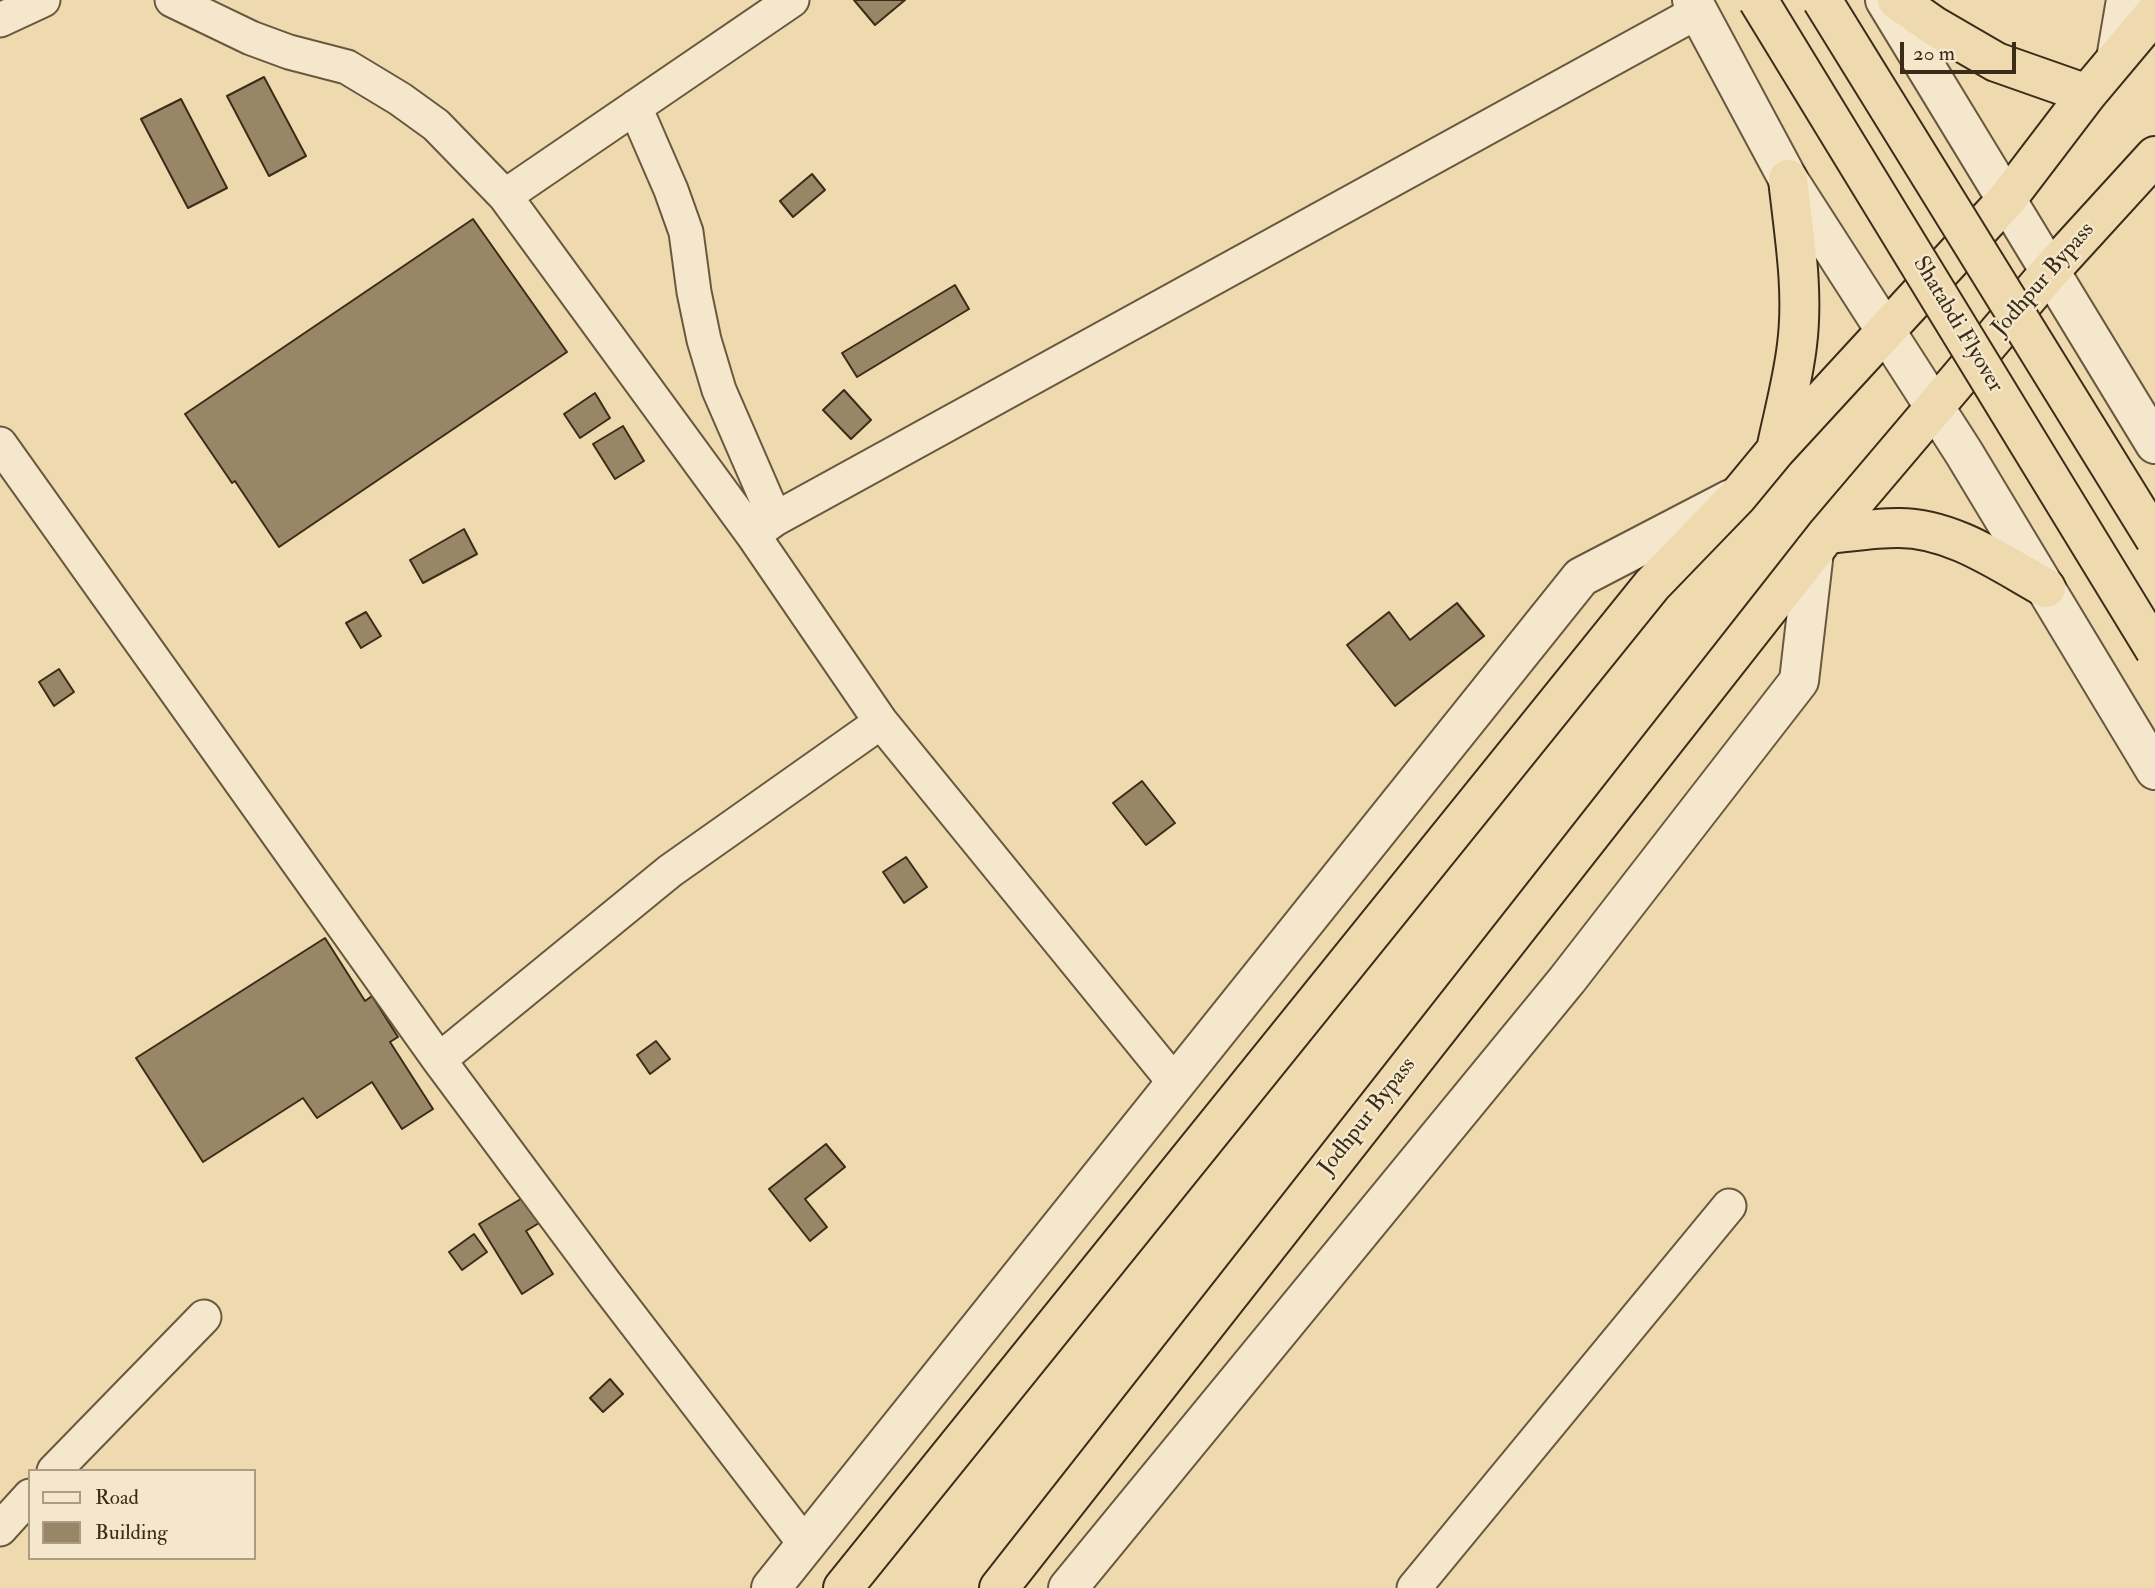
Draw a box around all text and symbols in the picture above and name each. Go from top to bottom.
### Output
scale bar [1903,28,2018,72]
text: 20 m [1913,40,1955,67]
street label: Jodhpur Bypass [1987,217,2101,343]
street label: Shatabdi Flyover [1906,252,2008,398]
street label: Jodhpur Bypass [1313,1053,1423,1181]
legend [28,1469,256,1560]
text: Road [95,1484,139,1511]
text: Building [95,1519,168,1546]

